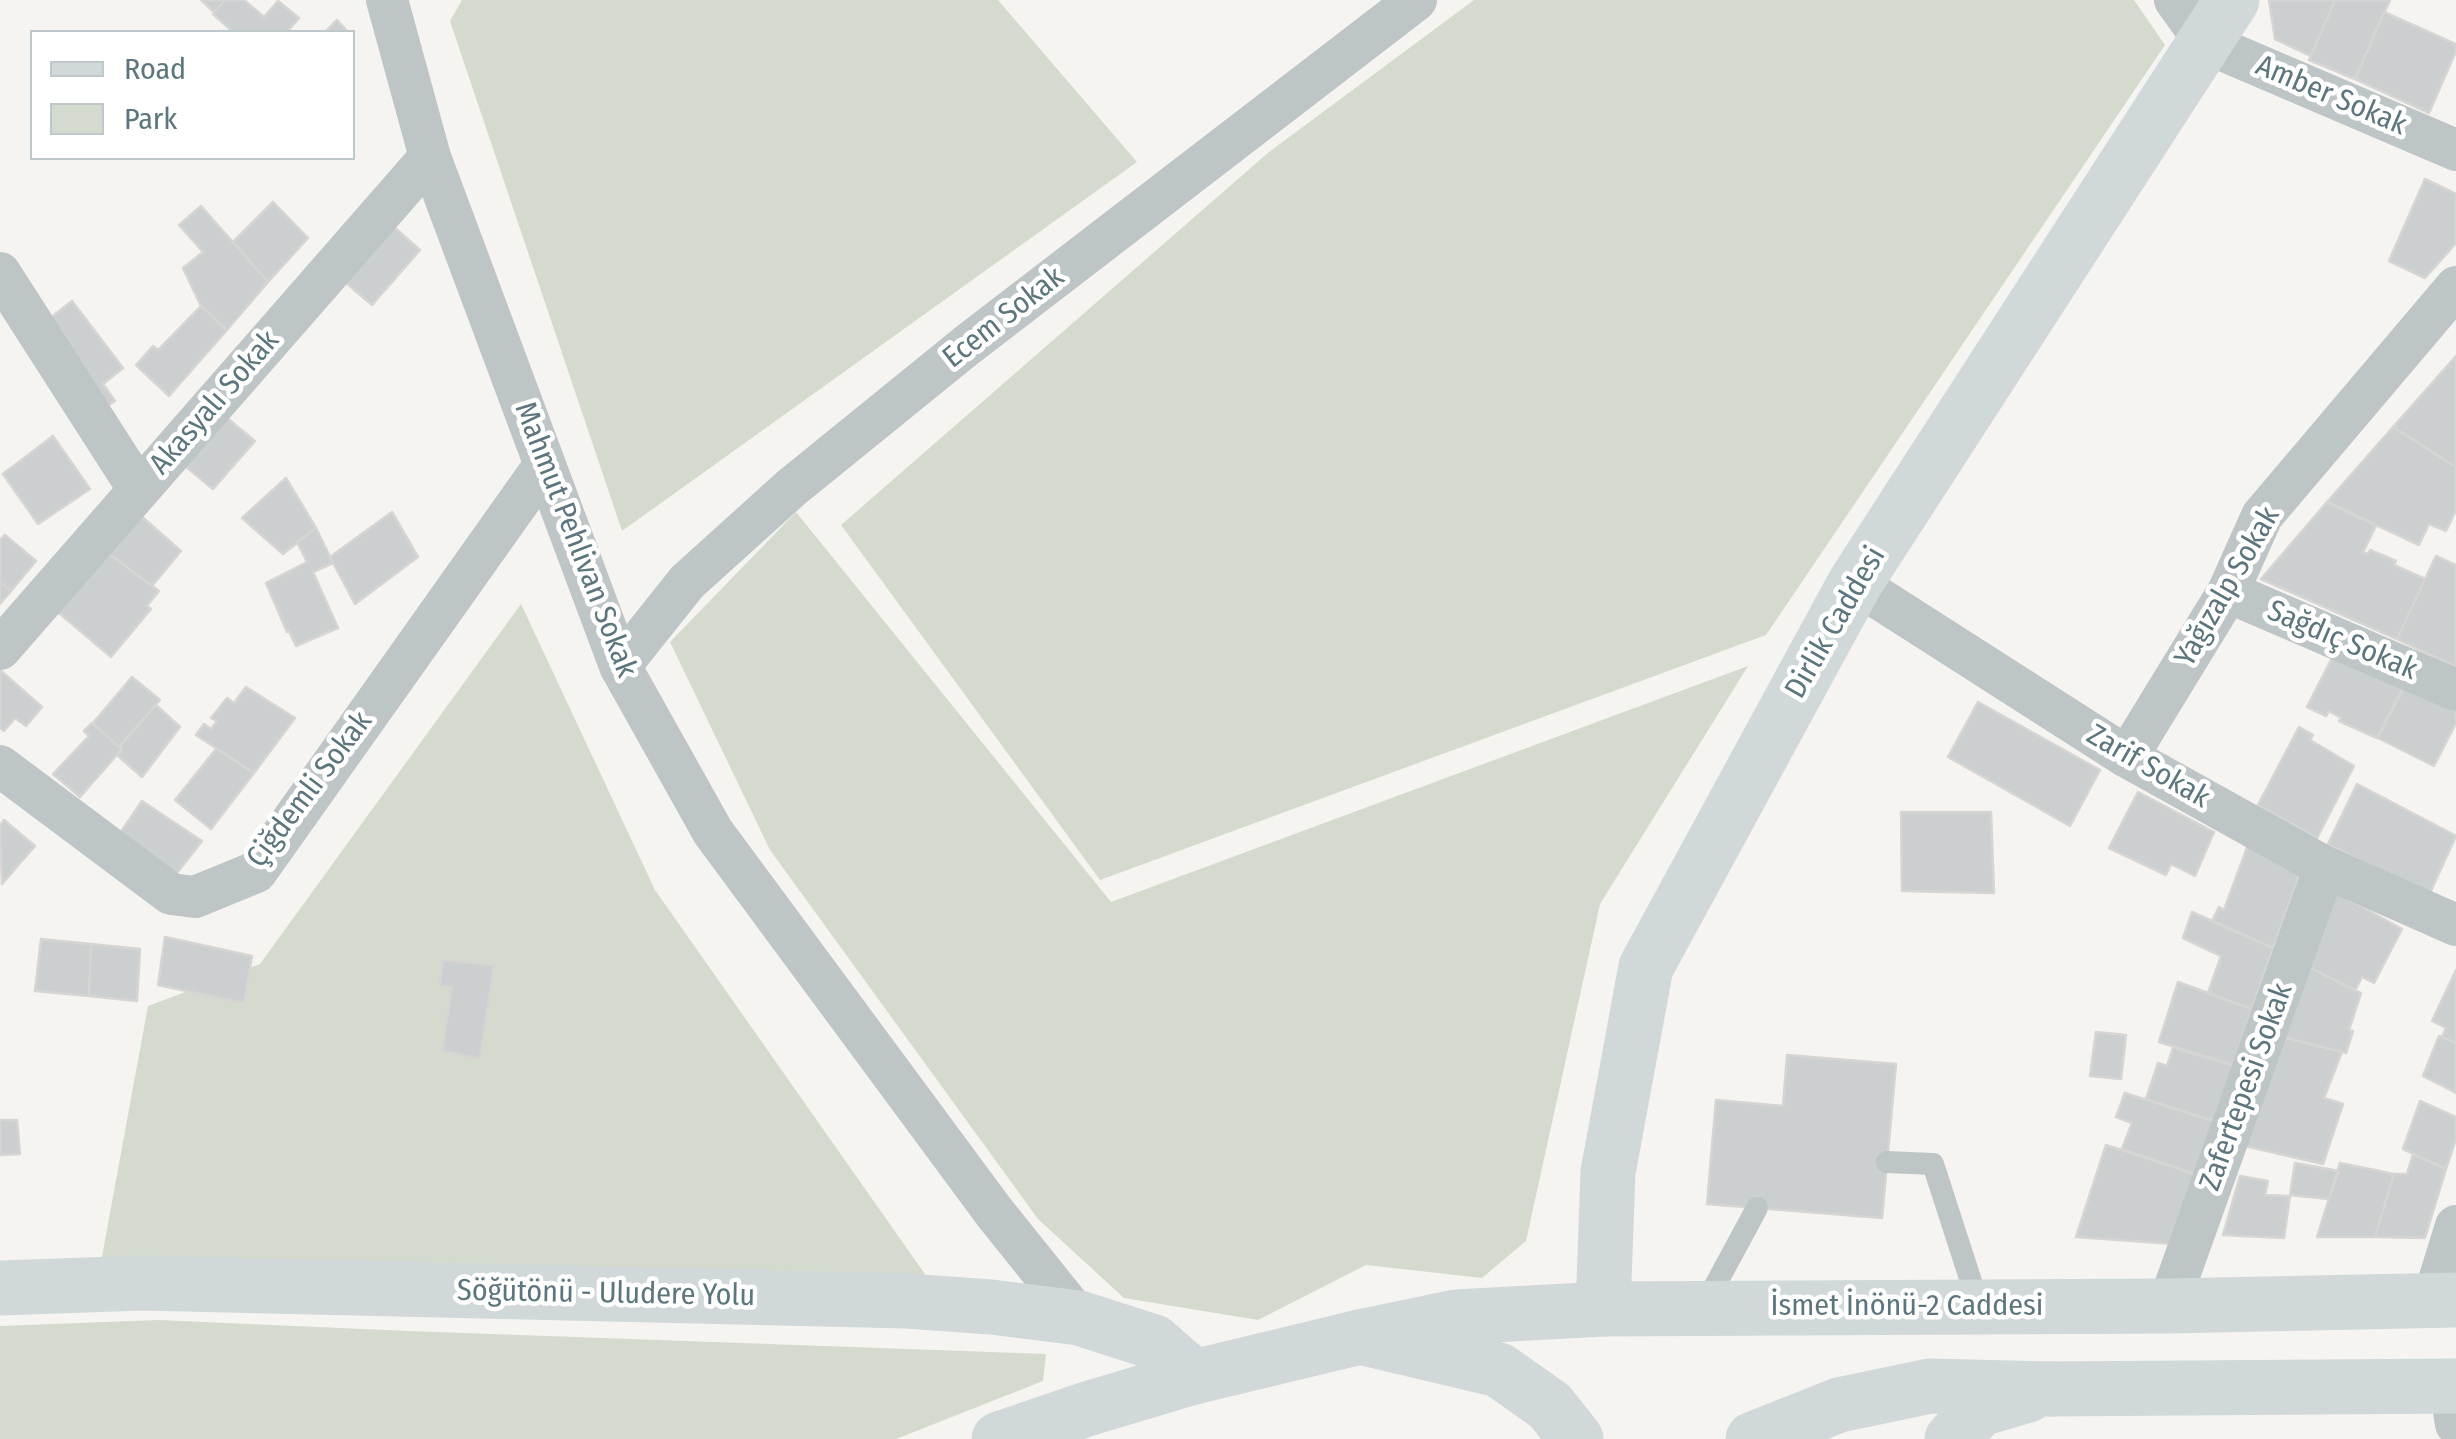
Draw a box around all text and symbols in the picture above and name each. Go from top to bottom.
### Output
legend [30,30,355,160]
street label: Amber Sokak [2250,48,2412,144]
text: Road [124,51,186,87]
text: Park [124,101,177,137]
street label: Ecem Sokak [936,260,1072,376]
street label: Akasyalı Sokak [143,324,287,482]
street label: Mahmut Pehlivan Sokak [506,397,644,683]
street label: Yağızalp Sokak [2168,501,2288,673]
street label: Dirlik Caddesi [1778,541,1894,705]
street label: Sağdıç Sokak [2262,593,2422,689]
street label: Çiğdemli Sokak [240,705,380,875]
street label: Zarif Sokak [2080,718,2216,816]
street label: Zafertepesi Sokak [2193,978,2301,1196]
street label: Söğütönü - Uludere Yolu [457,1273,755,1315]
street label: İsmet İnönü-2 Caddesi [1771,1289,2043,1325]

